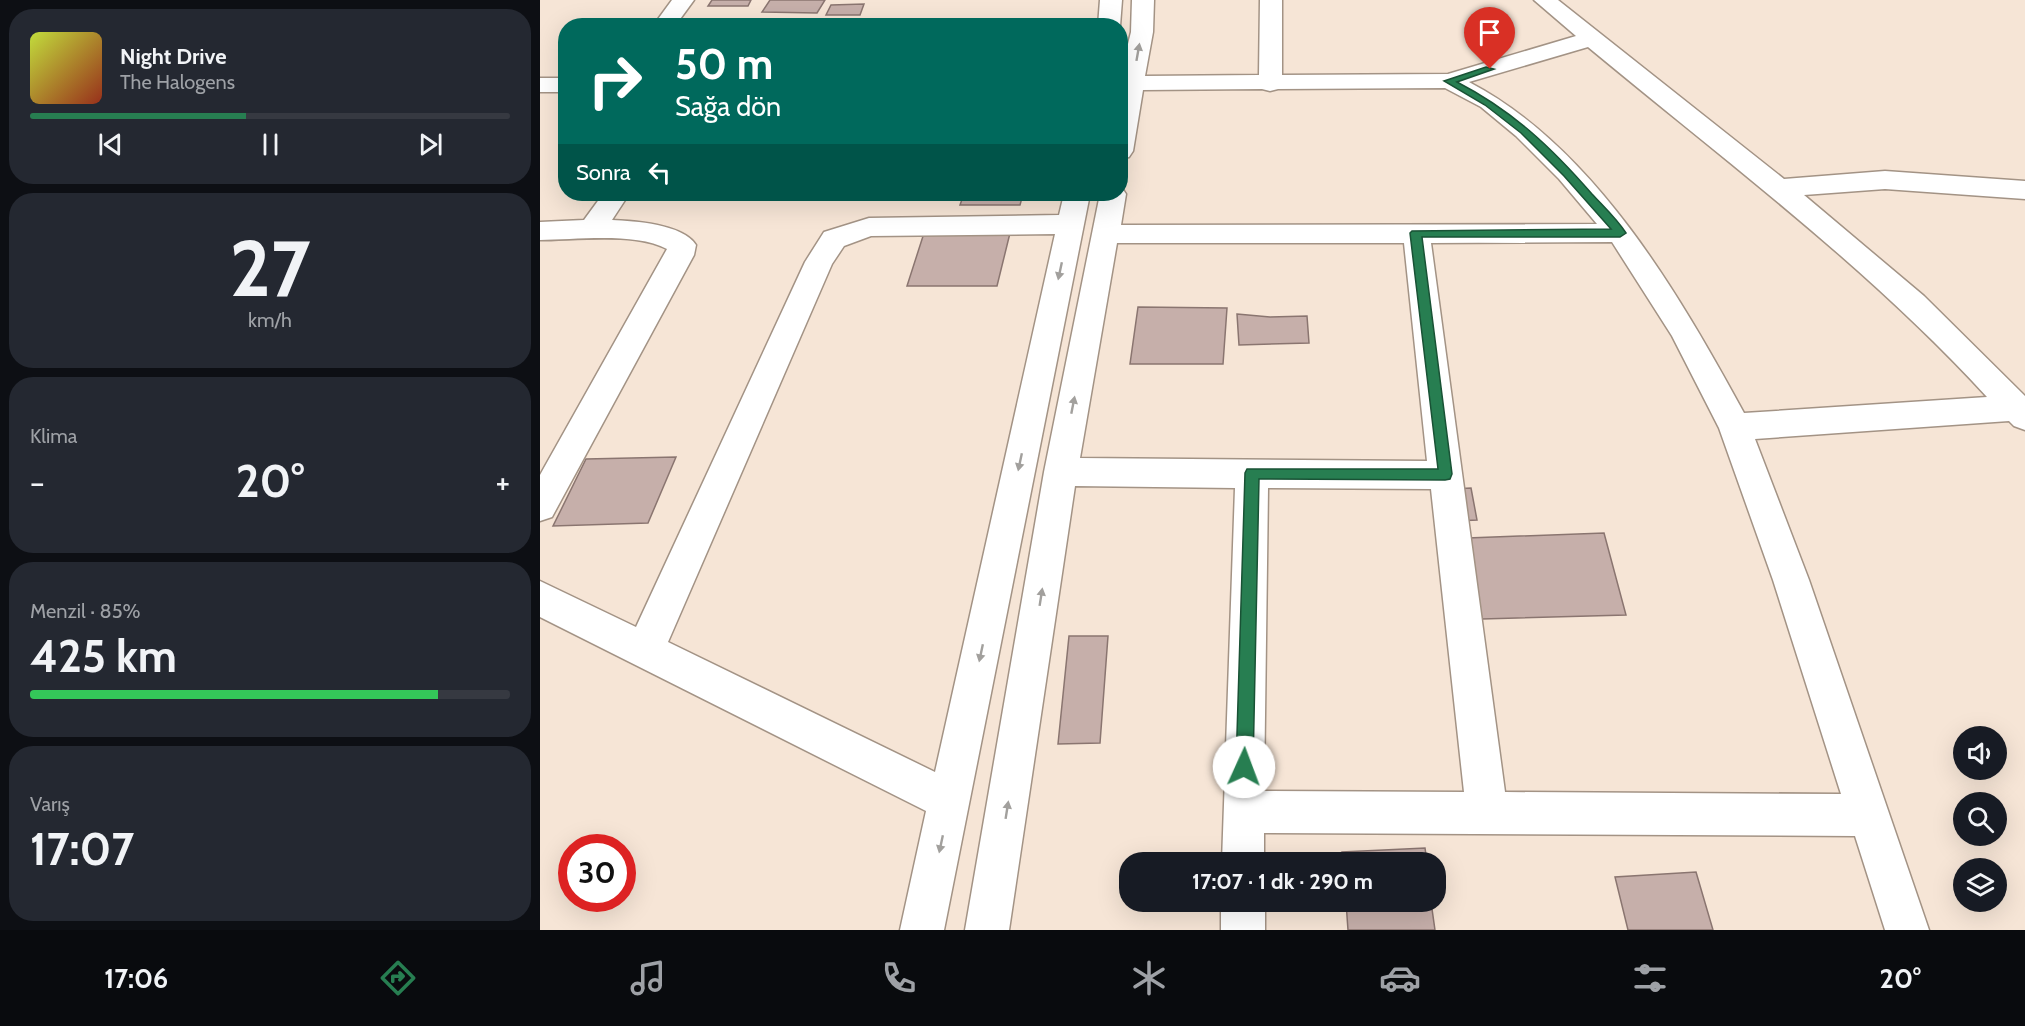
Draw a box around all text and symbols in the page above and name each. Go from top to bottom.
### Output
pin [1464,7,1515,69]
icon: arrive [1473,16,1506,49]
text: 50 m [675,38,773,90]
icon: right [576,42,654,120]
text: Night Drive [120,43,227,70]
one-way arrow [1134,43,1143,62]
text: The Halogens [120,70,235,94]
text: Sağa dön [675,90,781,123]
icon: previous [94,128,127,161]
icon: pause [254,128,287,161]
icon: next [414,128,447,161]
icon: left [643,156,676,189]
text: Sonra [576,159,631,186]
text: 27 [229,221,311,316]
one-way arrow [1055,262,1064,281]
text: km/h [248,308,292,332]
one-way arrow [1069,395,1078,414]
text: Klima [30,424,77,448]
one-way arrow [1015,453,1024,472]
text: 20° [236,454,304,508]
text: − [30,462,45,502]
text: + [495,462,510,502]
one-way arrow [1037,587,1046,606]
text: Menzil · 85% [30,599,140,623]
text: 425 km [30,629,177,683]
one-way arrow [975,644,985,662]
map controls [1953,726,2007,912]
button: sound [1953,726,2007,780]
position arrow [1212,735,1276,799]
text: Varış [30,792,70,816]
button: search [1953,792,2007,846]
one-way arrow [1003,801,1012,820]
text: 17:07 [30,822,134,876]
speed limit sign: 30 [558,834,636,912]
one-way arrow [935,835,945,853]
button: layers [1953,858,2007,912]
text: 17:07 · 1 dk · 290 m [1192,868,1373,895]
icon: directions [377,957,419,999]
icon: music [627,957,669,999]
icon: phone [878,957,920,999]
icon: climate [1128,957,1170,999]
icon: car [1379,957,1421,999]
icon: filters [1629,957,1671,999]
text: 17:06 [104,962,168,995]
text: 20° [1880,962,1921,995]

